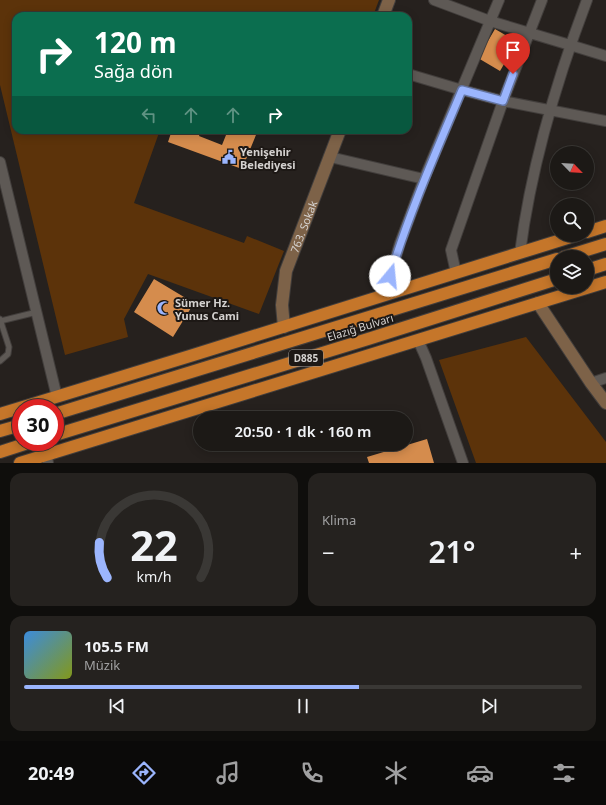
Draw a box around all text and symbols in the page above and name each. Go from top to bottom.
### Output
text: 120 m [94,23,177,61]
icon: right [28,28,80,80]
pin [496,33,530,74]
icon: arrive [502,39,524,61]
text: Sağa dön [94,59,173,83]
icon: left [138,104,160,126]
icon: ahead [180,104,202,126]
icon: ahead [222,104,244,126]
icon: right [264,104,286,126]
place label: Yenişehir Belediyesi [240,144,296,172]
north arrow [550,146,594,190]
map controls [550,146,594,294]
public building icon: Yenişehir Belediyesi [221,149,237,165]
street label: 763. Sokak [286,198,320,255]
button: search [550,198,594,242]
button: layers [550,250,594,294]
position arrow [369,255,411,297]
place label: Sümer Hz. Yunus Cami [175,295,239,323]
mosque icon: Sümer Hz. Yunus Cami [156,300,172,316]
street label: Elazığ Bulvarı [325,310,395,344]
road number: D885 [289,350,323,366]
speed limit sign: 30 [12,399,64,451]
text: 20:50 · 1 dk · 160 m [234,421,372,441]
text: Klima [322,511,356,529]
text: 22 [130,516,178,572]
text: 21° [428,531,476,572]
text: − [322,537,335,567]
text: + [569,537,582,567]
text: km/h [136,566,172,585]
text: 105.5 FM [84,636,149,656]
text: Müzik [84,656,120,674]
icon: previous [106,695,128,717]
icon: pause [292,695,314,717]
icon: next [478,695,500,717]
icon: directions [130,759,158,787]
icon: music [214,759,242,787]
icon: phone [298,759,326,787]
icon: climate [382,759,410,787]
icon: car [466,759,494,787]
icon: filters [550,759,578,787]
text: 20:49 [28,761,74,785]

